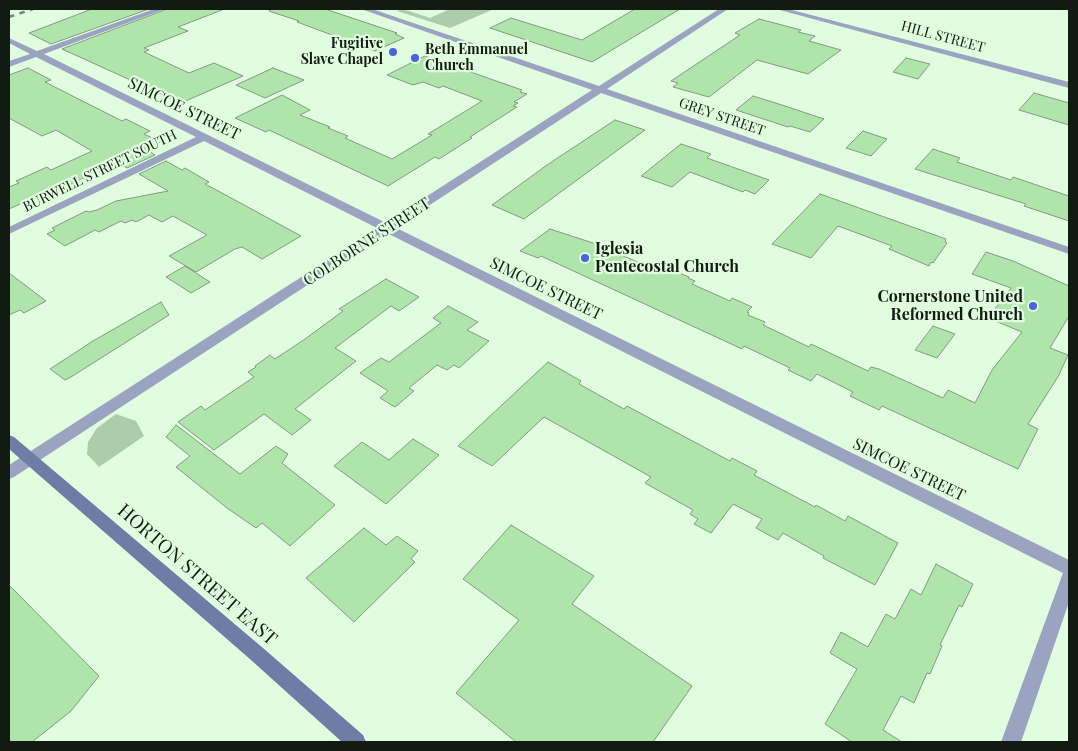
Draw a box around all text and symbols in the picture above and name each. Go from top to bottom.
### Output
street label: HILL STREET [899,18,987,56]
place label: Fugitive Slave Chapel [301,36,383,68]
place label: Beth Emmanuel Church [425,42,528,74]
marker: Fugitive Slave Chapel [387,46,399,58]
marker: Beth Emmanuel Church [409,52,421,64]
street label: SIMCOE STREET [125,73,243,145]
street label: GREY STREET [677,94,767,140]
street label: BURWELL STREET SOUTH [20,126,180,216]
street label: COLBORNE STREET [300,194,434,290]
place label: Iglesia Pentecostal Church [595,239,739,277]
marker: Iglesia Pentecostal Church [579,252,591,264]
street label: SIMCOE STREET [487,253,605,325]
place label: Cornerstone United Reformed Church [878,287,1023,325]
marker: Cornerstone United Reformed Church [1027,300,1039,312]
street label: SIMCOE STREET [850,434,968,506]
street label: HORTON STREET EAST [113,500,281,650]

